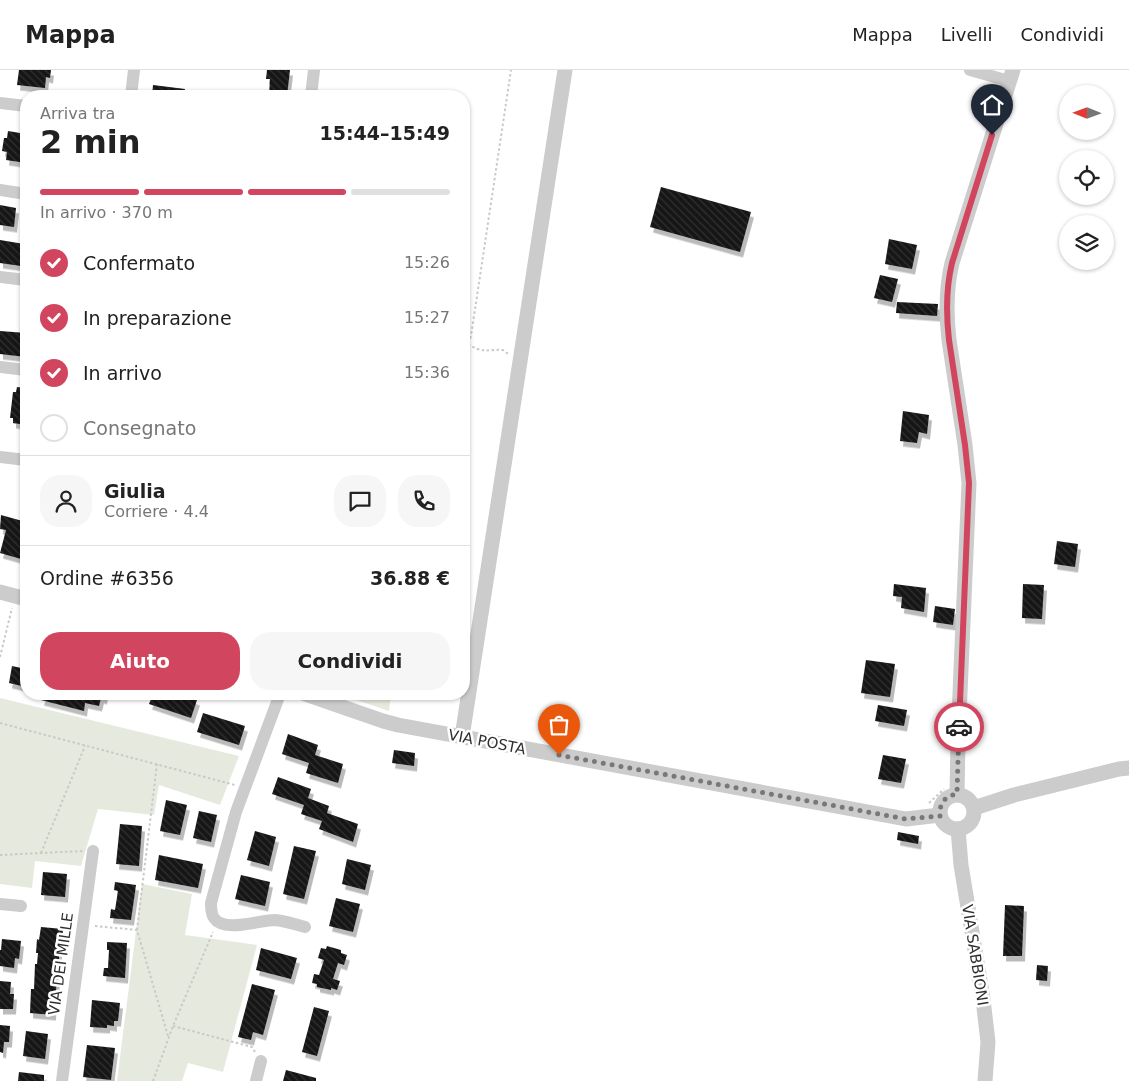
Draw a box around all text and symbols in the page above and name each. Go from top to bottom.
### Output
text: Mappa [25,21,116,49]
text: Mappa [852,24,913,45]
text: Livelli [941,24,993,45]
text: Condividi [1021,24,1104,45]
pin [971,84,1013,135]
north arrow [1059,85,1114,140]
map controls [1059,85,1114,270]
icon: home [978,91,1006,119]
text: Arriva tra [40,104,115,123]
text: 15:44–15:49 [320,122,450,144]
text: 2 min [40,123,141,161]
button: locate [1059,150,1114,205]
text: In arrivo · 370 m [40,203,173,222]
button: layers [1059,215,1114,270]
icon: check [40,249,68,277]
text: Confermato [83,252,195,274]
text: 15:26 [404,253,450,272]
icon: check [40,304,68,332]
text: In preparazione [83,307,232,329]
text: 15:27 [404,308,450,327]
icon: check [40,359,68,387]
text: In arrivo [83,362,162,384]
text: 15:36 [404,363,450,382]
text: Consegnato [83,417,196,439]
button: person [40,475,92,527]
button: chat [334,475,386,527]
button: phone [398,475,450,527]
text: Giulia [104,480,165,502]
text: Corriere · 4.4 [104,502,209,521]
text: Ordine #6356 [40,567,174,589]
text: 36.88 € [370,567,450,589]
button: Aiuto [40,632,240,690]
button: Condividi [250,632,450,690]
courier [934,702,984,752]
pin [538,704,580,755]
icon: bag [545,711,573,739]
icon: car [945,713,973,741]
street label: VIA POSTA [447,726,528,758]
street label: VIA SABBIONI [958,903,992,1007]
street label: VIA DEI MILLE [45,912,77,1016]

